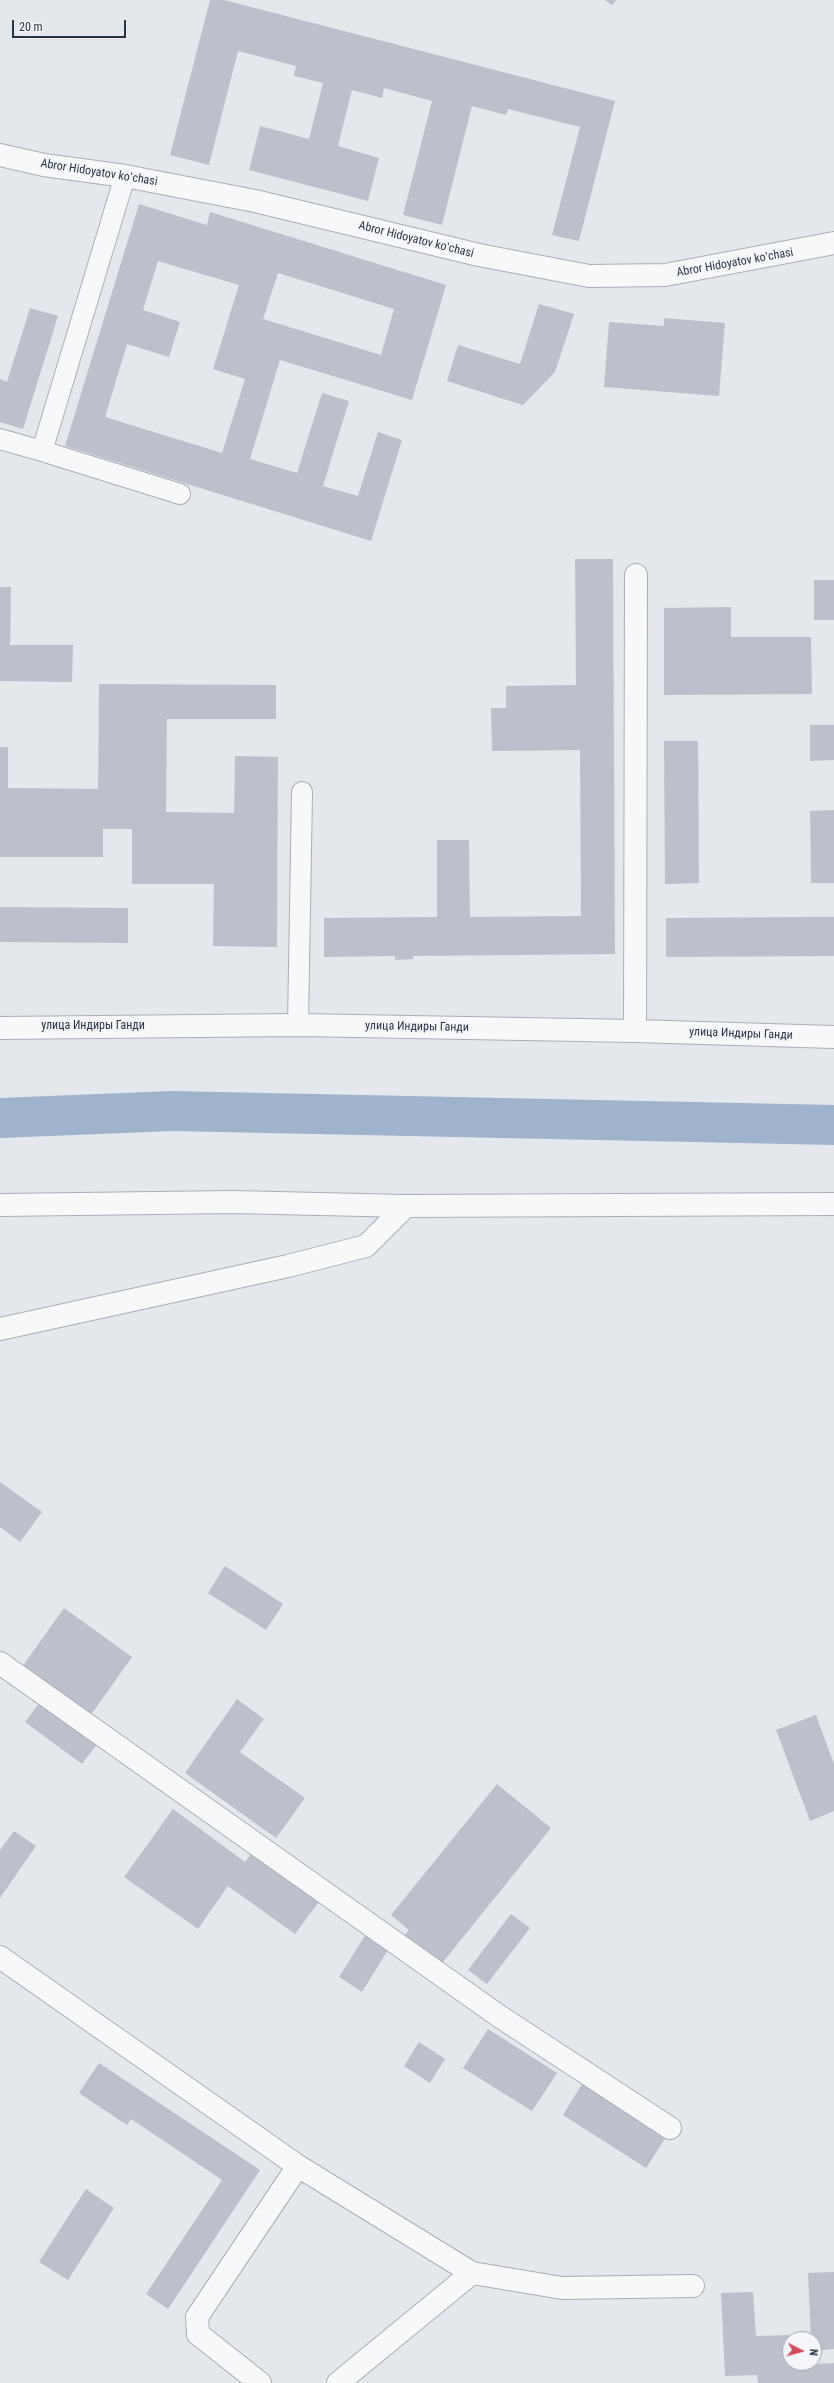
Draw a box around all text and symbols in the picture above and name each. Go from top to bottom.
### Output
scale bar [14,12,128,38]
text: 20 m [19,20,43,34]
street label: Abror Hidoyatov koʻchasi [39,157,159,189]
street label: Abror Hidoyatov koʻchasi [357,219,475,261]
street label: Abror Hidoyatov koʻchasi [676,246,794,280]
street label: улица Индиры Ганди [41,1019,145,1033]
street label: улица Индиры Ганди [365,1019,469,1035]
street label: улица Индиры Ганди [689,1025,793,1043]
north arrow [782,2331,822,2371]
text: N [807,2348,820,2356]

